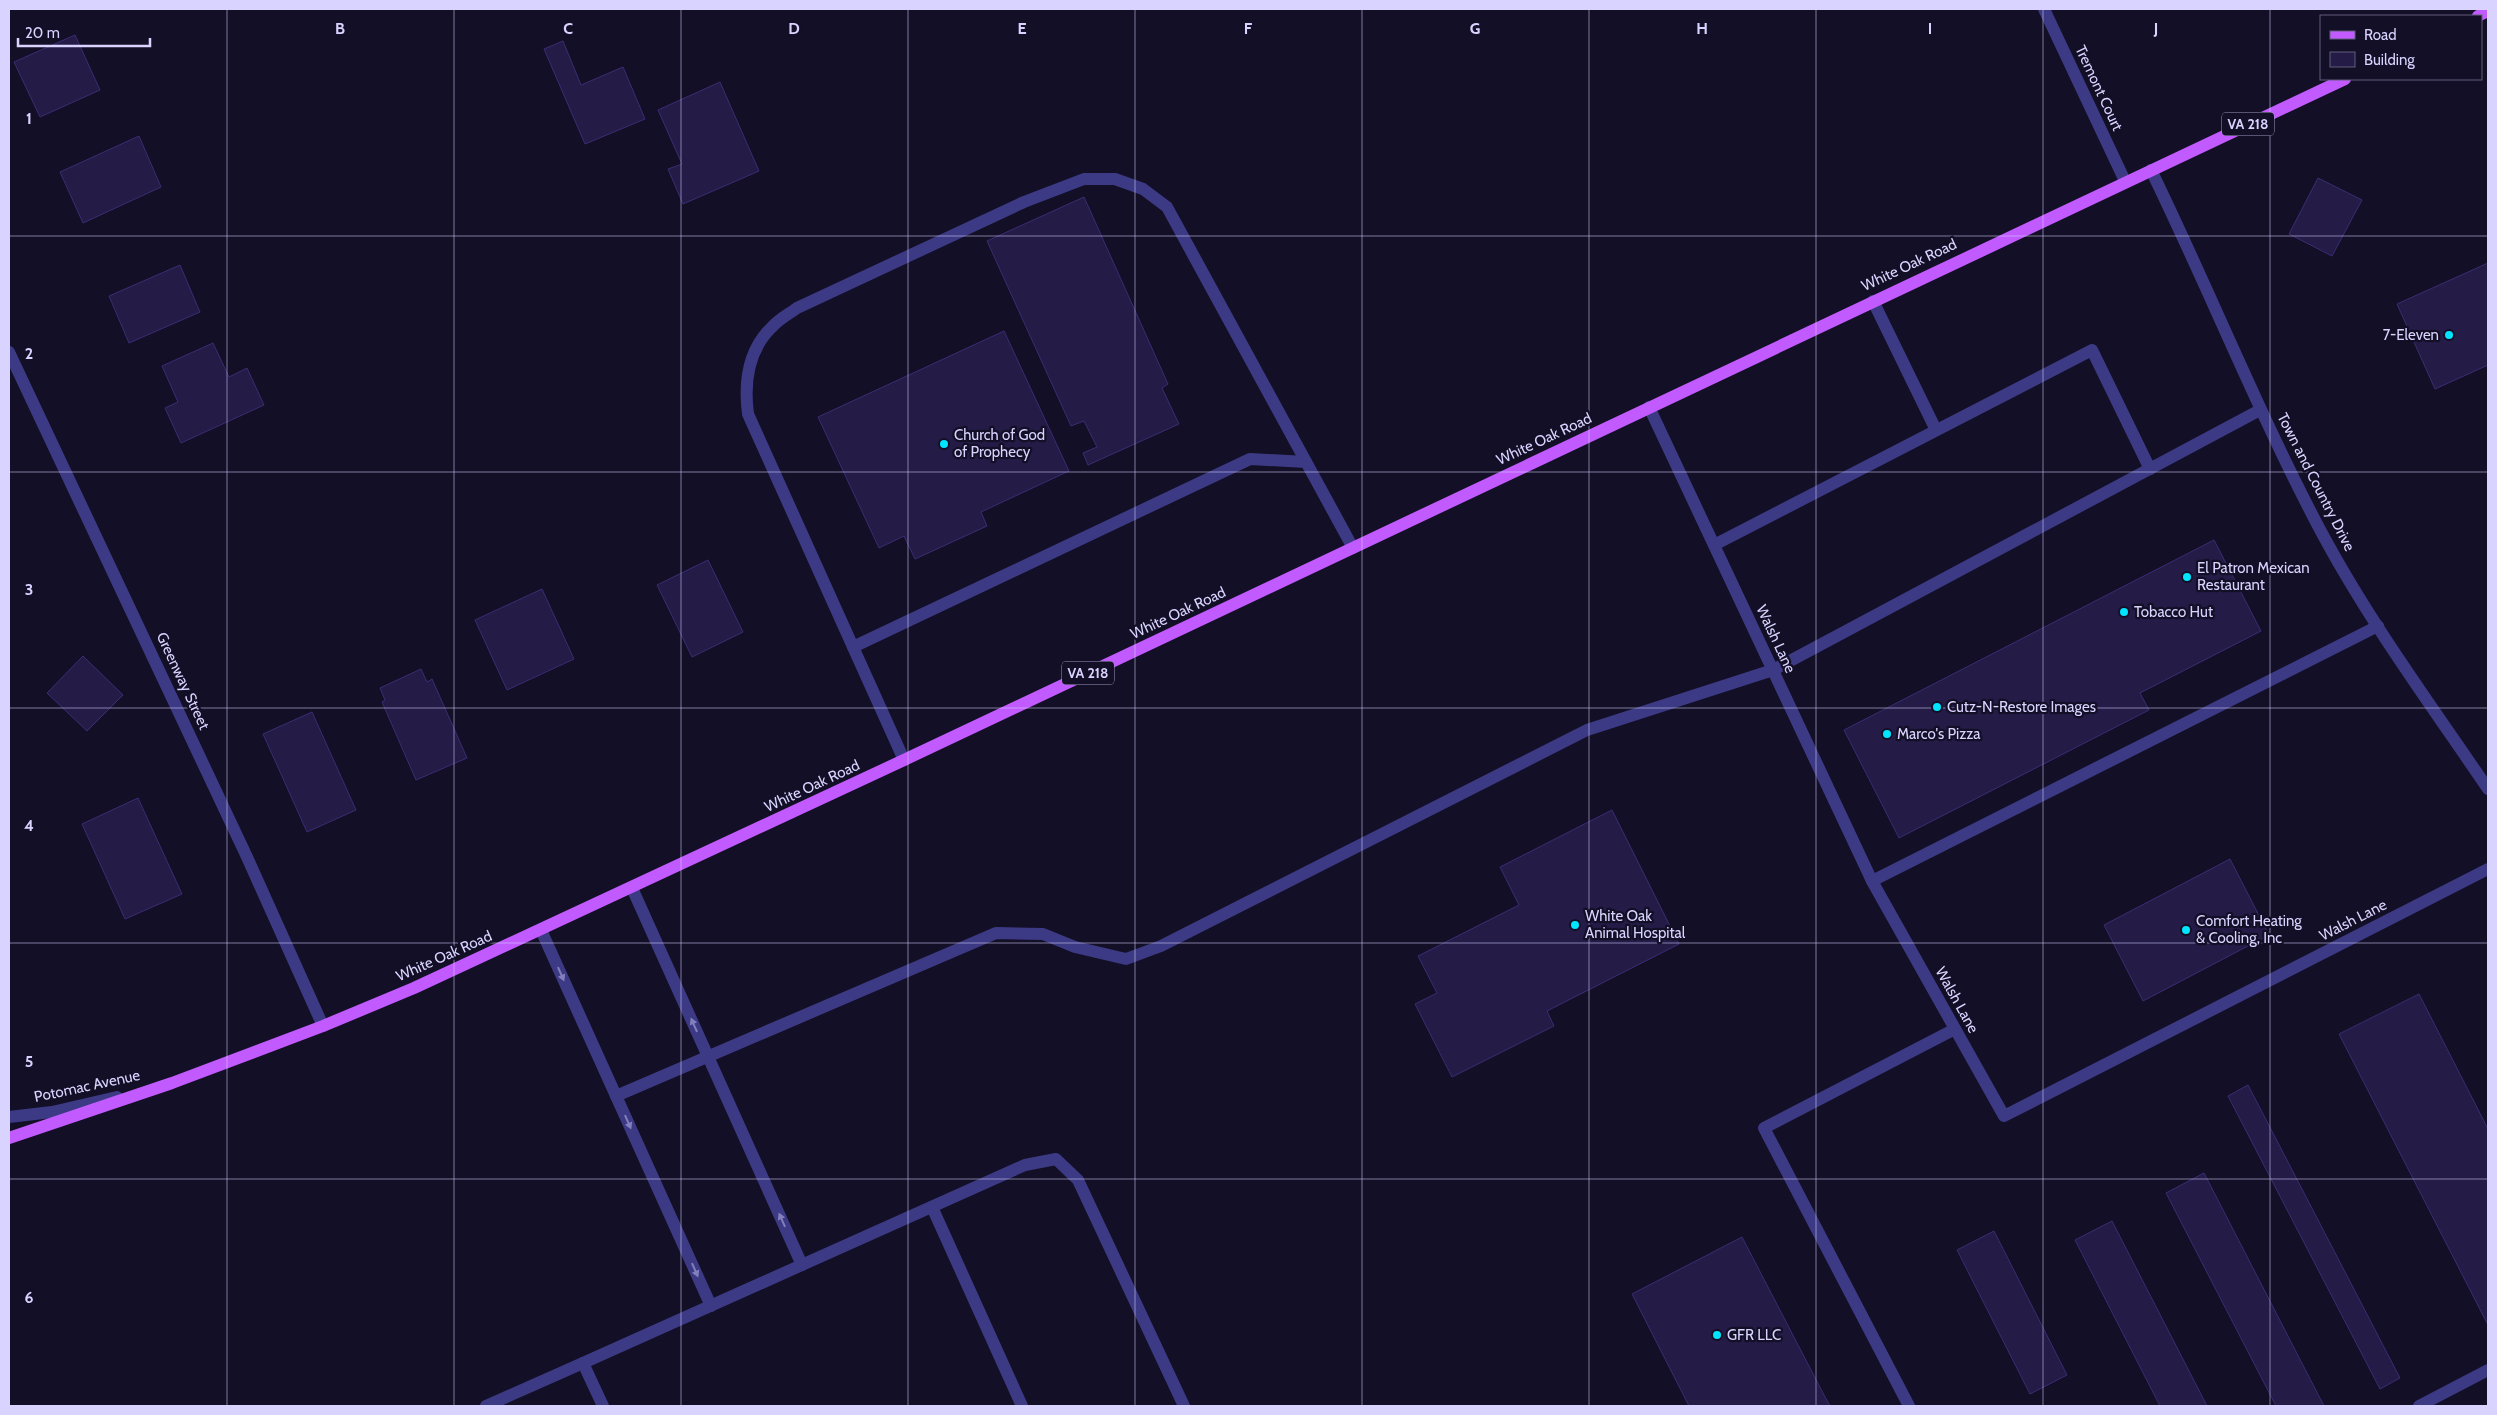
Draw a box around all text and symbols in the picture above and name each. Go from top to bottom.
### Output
scale bar [18,15,150,47]
legend [2320,15,2482,80]
text: B [335,19,345,38]
text: C [563,19,573,38]
text: D [788,19,800,38]
text: E [1017,19,1027,38]
text: F [1244,19,1253,38]
text: G [1470,19,1480,38]
text: H [1696,19,1708,38]
text: I [1928,19,1932,38]
text: J [2153,19,2158,38]
text: 20 m [25,24,60,42]
text: Road [2364,26,2397,44]
street label: Tremont Court [2071,43,2127,133]
text: Building [2364,51,2415,69]
text: 1 [26,109,32,128]
road number: VA 218 [2222,112,2274,136]
street label: White Oak Road [1859,235,1959,295]
place label: 7-Eleven [2383,326,2439,344]
marker: 7-Eleven [2443,329,2455,341]
text: 2 [25,344,33,363]
street label: White Oak Road [1494,409,1594,469]
street label: Town and Country Drive [2273,410,2359,554]
place label: Church of God of Prophecy [954,426,1045,461]
marker: Church of God of Prophecy [938,438,950,450]
place label: El Patron Mexican Restaurant [2197,559,2310,594]
marker: El Patron Mexican Restaurant [2181,571,2193,583]
text: 3 [25,580,33,599]
street label: White Oak Road [1128,583,1228,643]
street label: Walsh Lane [1752,602,1800,676]
place label: Tobacco Hut [2134,603,2213,621]
marker: Tobacco Hut [2118,606,2130,618]
street label: Greenway Street [153,629,213,733]
road number: VA 218 [1062,661,1114,684]
place label: Cutz-N-Restore Images [1947,698,2096,716]
marker: Cutz-N-Restore Images [1931,701,1943,713]
place label: Marco's Pizza [1897,725,1981,743]
marker: Marco's Pizza [1881,728,1893,740]
street label: White Oak Road [762,756,862,816]
text: 4 [24,816,34,835]
street label: Walsh Lane [2316,895,2390,945]
place label: White Oak Animal Hospital [1585,907,1686,942]
place label: Comfort Heating & Cooling, Inc [2196,912,2302,947]
marker: White Oak Animal Hospital [1569,919,1581,931]
marker: Comfort Heating & Cooling, Inc [2180,924,2192,936]
street label: White Oak Road [393,927,495,985]
street label: Walsh Lane [1931,964,1983,1036]
one-way arrow [557,967,565,981]
one-way arrow [689,1017,698,1032]
text: 5 [25,1052,33,1071]
street label: Potomac Avenue [32,1066,142,1106]
one-way arrow [624,1115,632,1129]
one-way arrow [778,1213,786,1227]
one-way arrow [692,1263,700,1277]
text: 6 [25,1288,34,1307]
place label: GFR LLC [1727,1326,1781,1344]
marker: GFR LLC [1711,1329,1723,1341]

